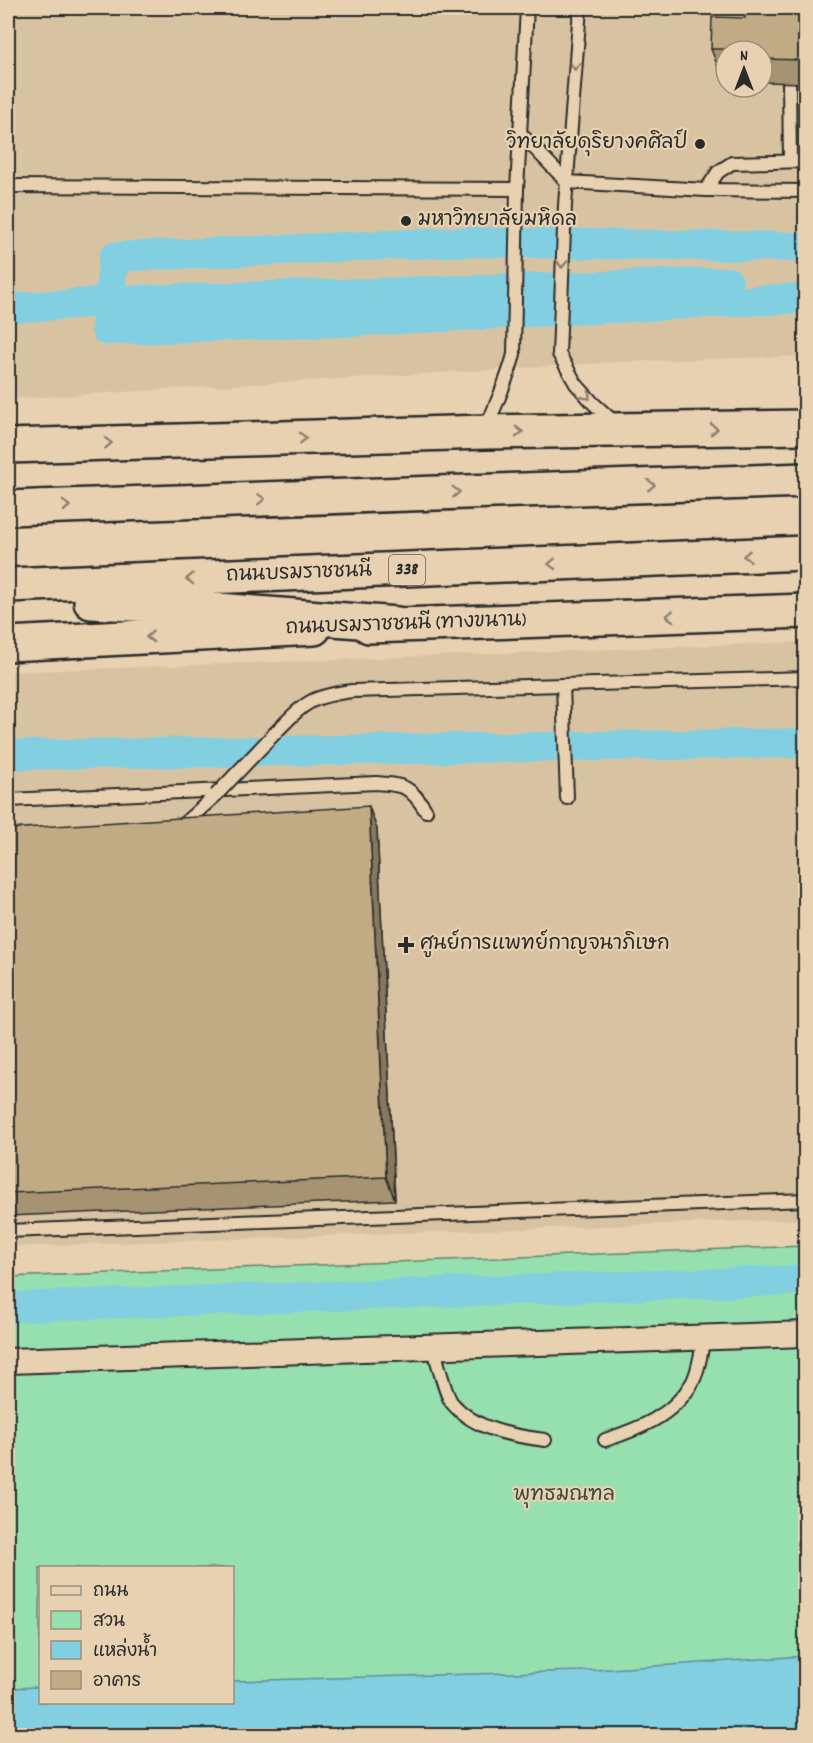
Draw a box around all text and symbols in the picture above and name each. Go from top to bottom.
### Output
north arrow [714,39,774,99]
text: N [740,45,748,68]
one-way arrow [569,61,582,70]
place label: วิทยาลัยดุริยางคศิลป์ [506,128,688,158]
marker: วิทยาลัยดุริยางคศิลป์ [693,137,707,151]
place label: มหาวิทยาลัยมหิดล [418,206,577,235]
marker: มหาวิทยาลัยมหิดล [399,214,413,228]
one-way arrow [556,259,569,268]
one-way arrow [580,389,591,400]
one-way arrow [709,423,718,435]
one-way arrow [514,426,523,438]
one-way arrow [298,431,307,444]
one-way arrow [103,437,112,449]
one-way arrow [646,479,655,492]
one-way arrow [451,486,460,498]
one-way arrow [256,493,265,505]
one-way arrow [61,499,70,512]
one-way arrow [743,549,752,562]
road number: 338 [389,555,425,585]
street label: ถนนบรมราชชนนี [226,556,373,591]
one-way arrow [548,557,557,570]
one-way arrow [185,572,194,585]
street label: ถนนบรมราชชนนี (ทางขนาน) [285,606,527,643]
one-way arrow [665,609,674,622]
one-way arrow [145,630,154,643]
place label: ศูนย์การแพทย์กาญจนาภิเษก [420,929,670,959]
marker: ศูนย์การแพทย์กาญจนาภิเษก [397,936,415,954]
park label: พุทธมณฑล [513,1482,615,1510]
legend [39,1566,234,1704]
text: ถนน [93,1580,128,1605]
text: สวน [93,1610,125,1635]
text: แหล่งน้ำ [93,1633,157,1665]
text: อาคาร [93,1670,141,1695]

